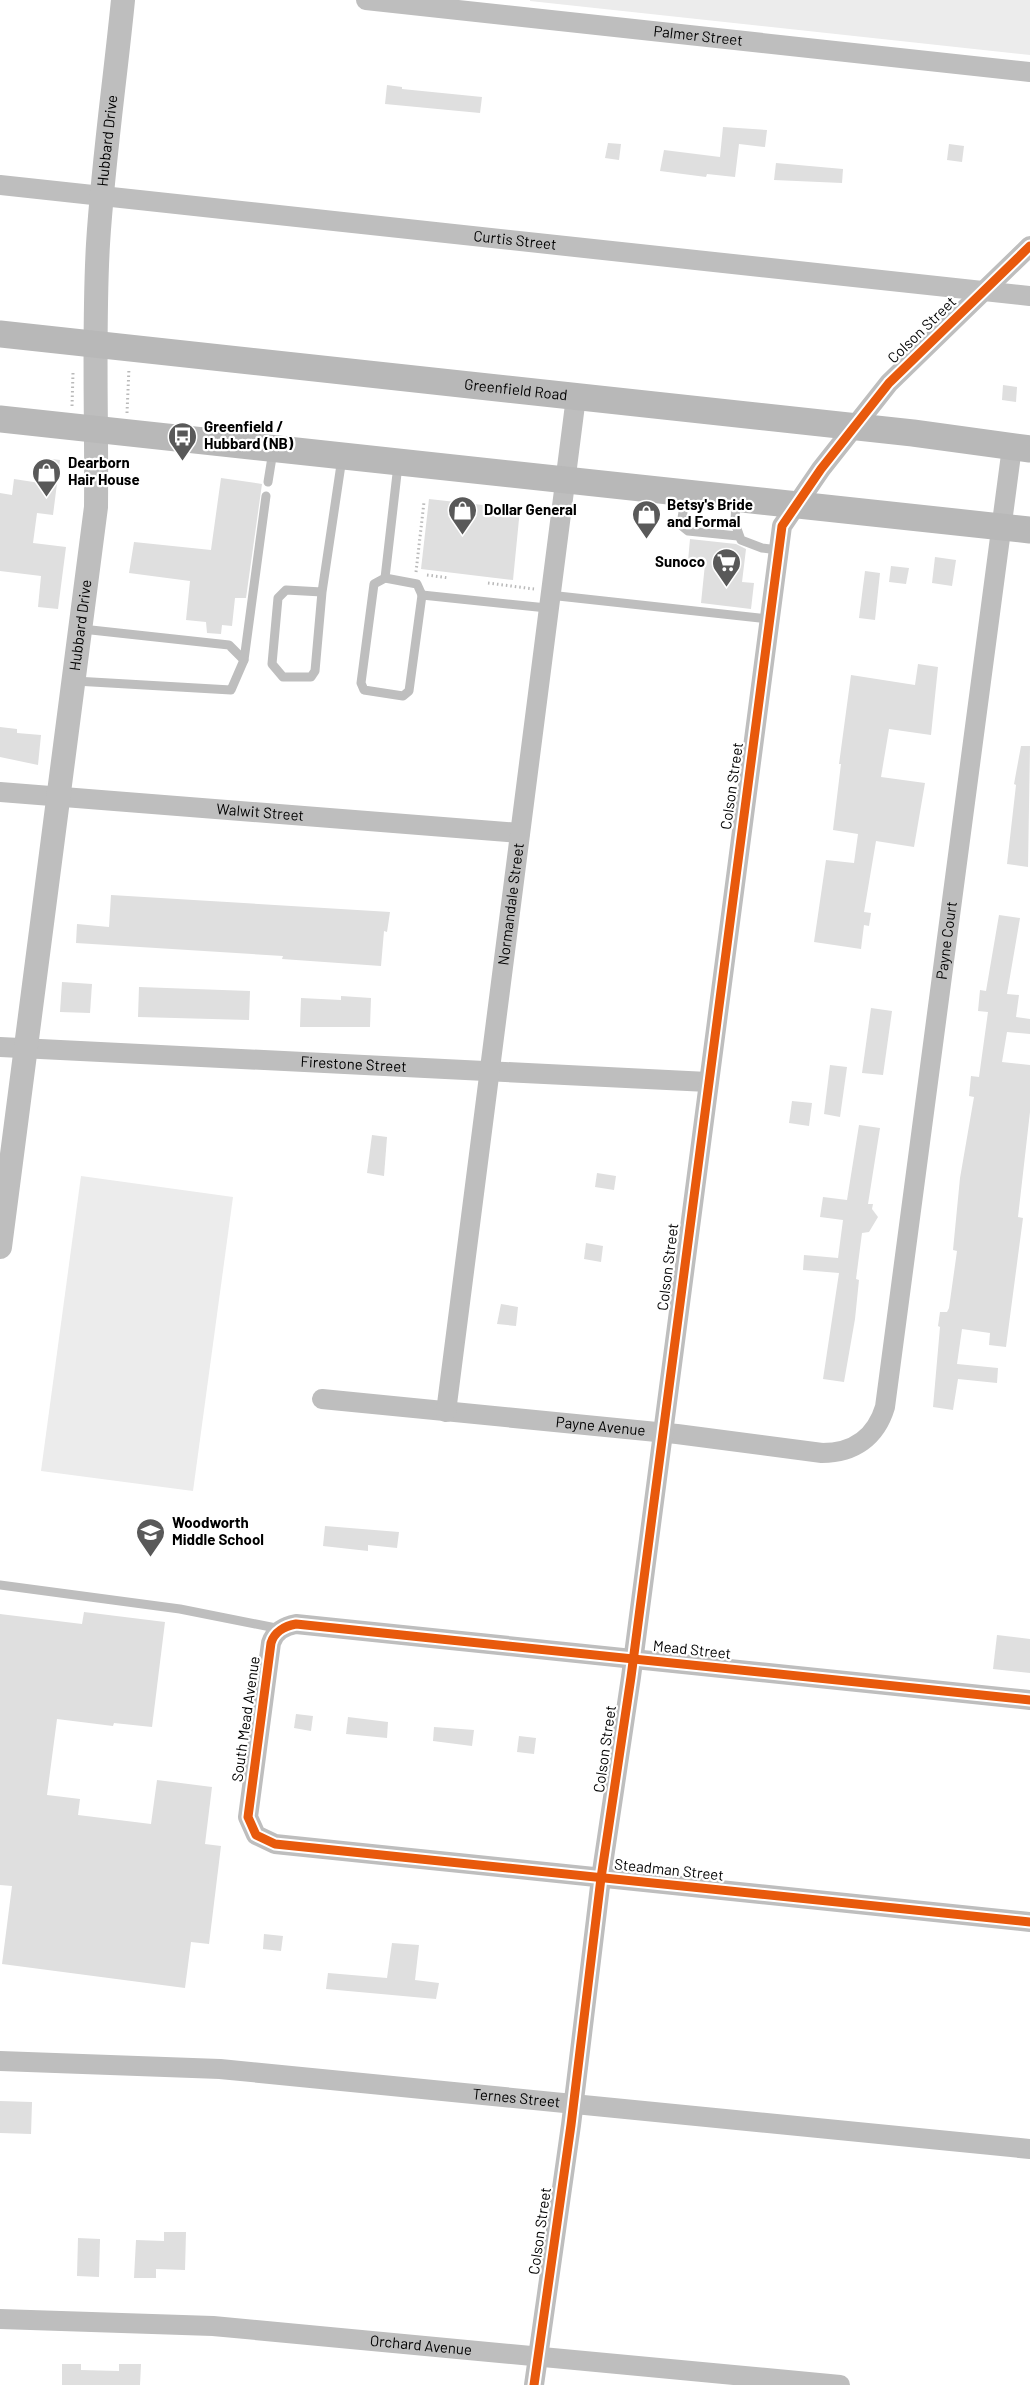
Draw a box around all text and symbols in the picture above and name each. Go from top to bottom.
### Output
street label: Palmer Street [653,21,744,49]
street label: Hubbard Drive [93,94,120,187]
street label: Curtis Street [473,226,558,253]
street label: Colson Street [883,292,959,366]
street label: Greenfield Road [464,374,569,403]
place label: Greenfield / Hubbard (NB) [204,417,294,452]
bus stop icon: Greenfield / Hubbard (NB) [167,420,199,462]
place label: Dearborn Hair House [68,453,140,488]
shop icon: Dearborn Hair House [31,456,63,498]
shop icon: Dollar General [447,494,479,536]
place label: Betsy's Bride and Formal [667,495,753,530]
shop icon: Betsy's Bride and Formal [630,498,662,540]
place label: Dollar General [484,500,577,518]
supermarket icon: Sunoco [710,546,742,588]
place label: Sunoco [655,552,705,570]
street label: Hubbard Drive [65,578,95,672]
street label: Colson Street [716,741,746,831]
street label: Walwit Street [216,799,305,824]
street label: Normandale Street [493,842,527,966]
street label: Payne Court [932,900,960,981]
street label: Firestone Street [300,1052,407,1075]
street label: Colson Street [653,1222,681,1312]
street label: Payne Avenue [555,1412,646,1439]
place label: Woodworth Middle School [172,1513,264,1548]
school or university icon: Woodworth Middle School [135,1516,167,1558]
street label: Mead Street [652,1636,732,1662]
street label: South Mead Avenue [227,1655,263,1783]
street label: Colson Street [589,1704,619,1794]
street label: Steadman Street [614,1854,725,1884]
street label: Ternes Street [472,2084,561,2111]
street label: Colson Street [524,2186,554,2276]
street label: Orchard Avenue [369,2331,473,2358]

